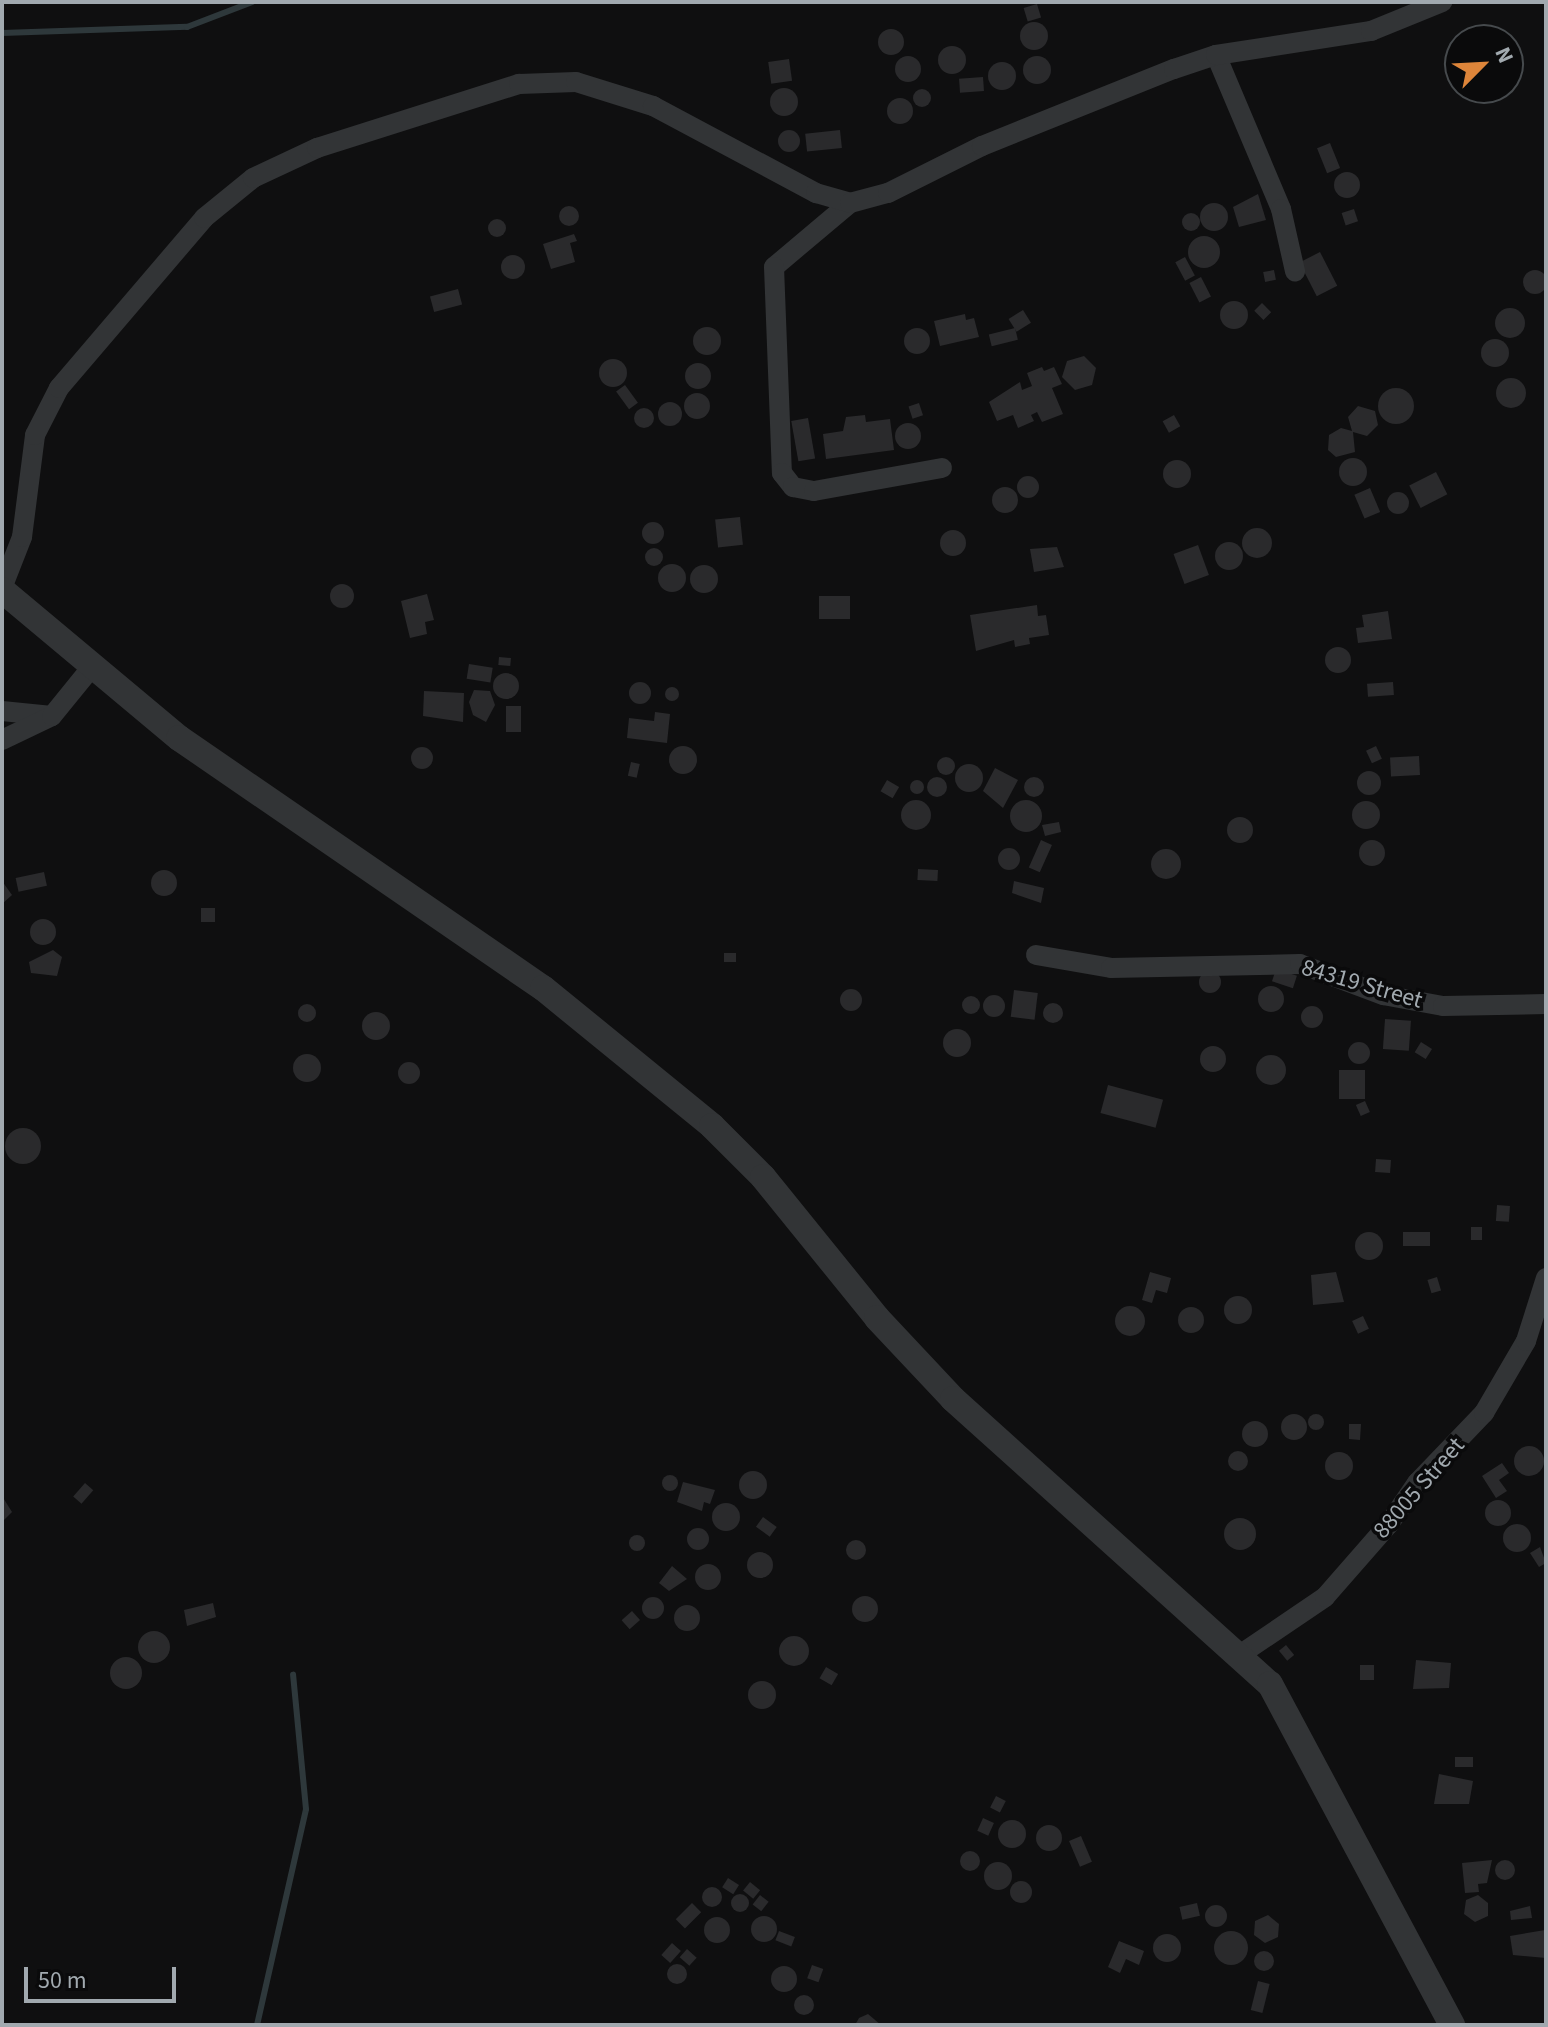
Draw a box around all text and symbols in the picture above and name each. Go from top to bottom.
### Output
north arrow [1444,24,1524,104]
text: N [1487,42,1522,68]
street label: 84319 Street [1298,953,1426,1015]
street label: 88005 Street [1367,1432,1471,1544]
scale bar [28,1951,180,2001]
text: 50 m [38,1963,87,1998]

